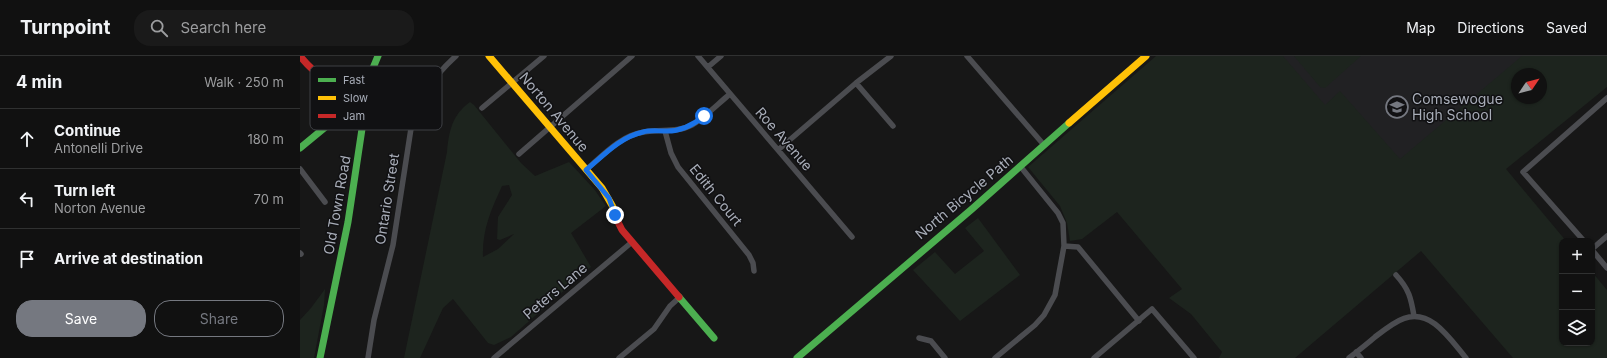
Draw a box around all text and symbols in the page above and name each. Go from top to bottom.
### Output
search box [134,10,414,46]
text: Turnpoint [20,16,110,39]
icon: search [148,17,170,39]
text: Search here [180,18,266,37]
text: Map [1406,19,1435,36]
text: Directions [1457,19,1524,36]
text: Saved [1546,19,1587,36]
legend [310,66,442,130]
street label: Norton Avenue [516,68,593,155]
north arrow [1511,68,1547,104]
text: 4 min [16,72,62,92]
text: Fast [343,73,365,87]
text: Walk · 250 m [204,74,284,90]
place label: Comsewogue High School [1412,90,1503,123]
text: Slow [343,91,368,105]
school or university icon: Comsewogue High School [1384,94,1410,120]
street label: Roe Avenue [752,103,817,174]
route start [695,107,713,125]
text: Jam [343,109,365,123]
text: Continue [54,121,121,140]
icon: ahead [16,128,38,150]
text: 180 m [247,131,284,147]
text: Antonelli Drive [54,140,143,156]
street label: North Bicycle Path [911,151,1016,242]
street label: Ontario Street [371,152,402,246]
street label: Old Town Road [319,154,354,256]
street label: Edith Court [686,161,747,229]
text: Turn left [54,181,115,200]
icon: left [16,188,38,210]
text: 70 m [254,191,284,207]
text: Norton Avenue [54,200,146,216]
route end [606,206,624,224]
map controls [1559,238,1595,346]
button: + [1559,238,1595,274]
icon: arrive [16,248,38,270]
text: Arrive at destination [54,249,203,268]
street label: Peters Lane [519,259,590,322]
button: − [1559,274,1595,310]
button: Save [16,300,146,337]
button: Share [154,300,284,337]
button: layers [1559,310,1595,346]

